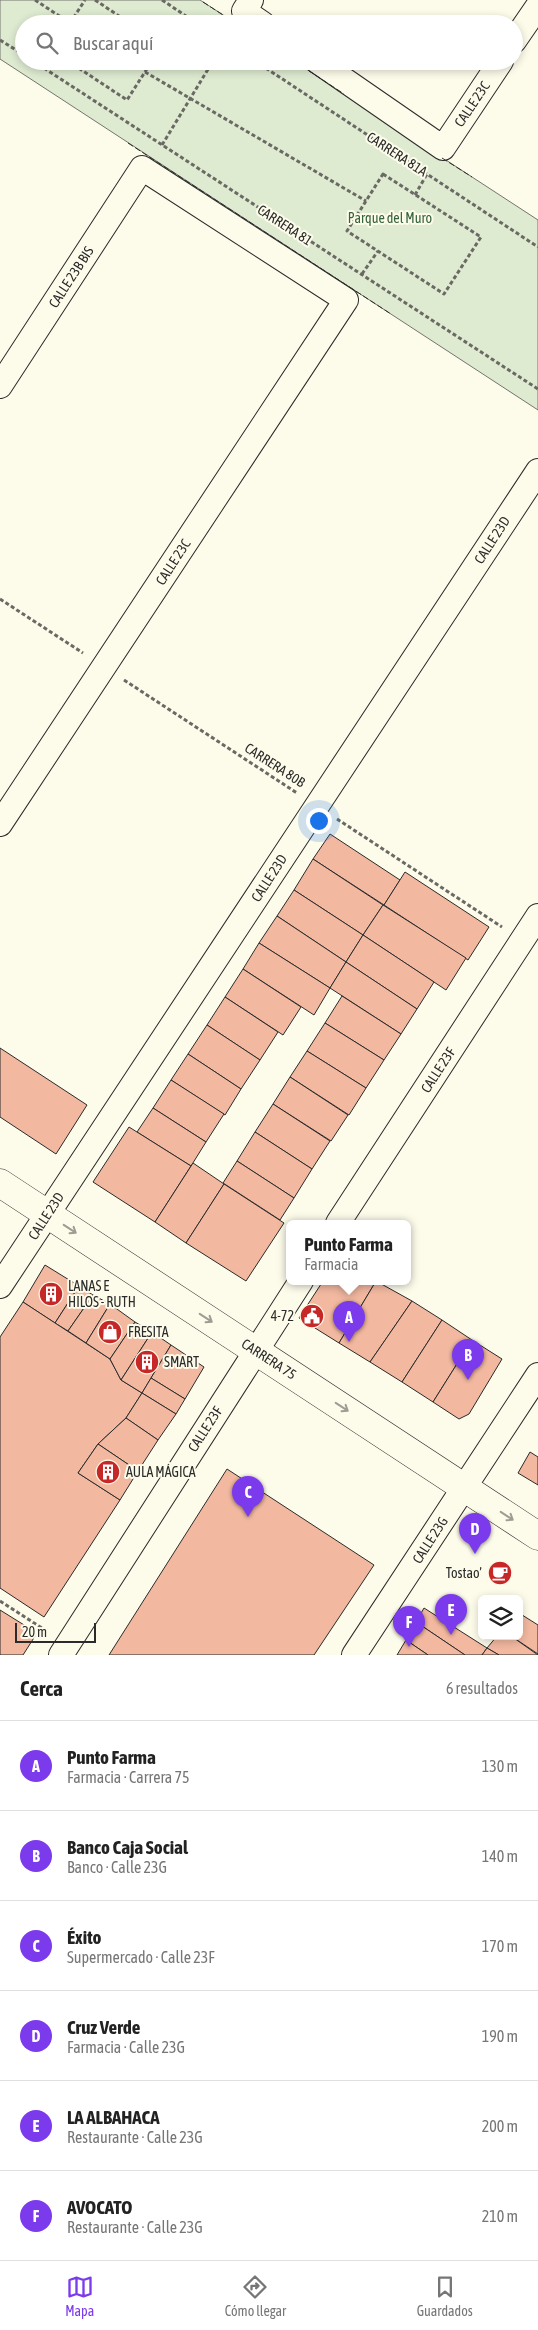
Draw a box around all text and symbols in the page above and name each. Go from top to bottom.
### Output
search box [15,15,523,70]
icon: search [33,29,61,57]
text: Buscar aquí [73,32,153,54]
street label: CALLE 23C [451,78,493,130]
street label: CARRERA 81A [364,129,430,180]
street label: CARRERA 81 [255,201,315,249]
park label: Parque del Muro [348,210,432,226]
street label: CALLE 23B BIS [45,243,97,311]
street label: CALLE 23D [471,513,513,567]
street label: CALLE 23C [152,536,194,588]
street label: CARRERA 80B [242,740,308,791]
your location [306,808,332,834]
street label: CALLE 23D [248,851,290,905]
street label: CALLE 23F [417,1044,459,1096]
street label: CALLE 23D [25,1189,67,1243]
popup [286,1220,411,1285]
one-way arrow [63,1224,77,1234]
text: Punto Farma [304,1233,393,1255]
text: Farmacia [304,1255,358,1273]
place label: LANAS E HILOS - RUTH [68,1278,136,1310]
building icon: LANAS E HILOS - RUTH [38,1281,64,1307]
pin: A [333,1301,365,1342]
public building icon: 4-72 [299,1303,325,1329]
place label: 4-72 [271,1308,294,1324]
one-way arrow [198,1313,212,1323]
shop icon: FRESITA [97,1319,123,1345]
place label: FRESITA [128,1324,169,1340]
street label: CARRERA 75 [239,1335,299,1383]
pin: B [452,1339,484,1380]
building icon: SMART [134,1349,160,1375]
place label: SMART [164,1354,199,1370]
one-way arrow [334,1402,348,1412]
street label: CALLE 23F [184,1403,226,1455]
building icon: AULA MÁGICA [95,1459,121,1485]
place label: AULA MÁGICA [126,1464,196,1480]
pin: C [232,1476,264,1517]
one-way arrow [499,1511,513,1521]
pin: D [459,1513,491,1554]
street label: CALLE 23G [409,1514,451,1566]
cafe icon: Tostao’ [487,1560,513,1586]
place label: Tostao’ [446,1565,482,1581]
pin: E [435,1594,467,1635]
map controls [478,1595,523,1640]
button: layers [478,1595,523,1640]
pin: F [393,1606,425,1647]
scale bar [15,1620,96,1643]
text: 20 m [22,1624,47,1640]
text: Cerca [20,1676,63,1700]
text: 6 resultados [446,1679,518,1697]
text: Punto Farma [67,1746,156,1768]
text: A [32,1757,40,1775]
text: 130 m [482,1757,518,1775]
text: Farmacia · Carrera 75 [67,1768,190,1786]
text: Banco Caja Social [67,1836,188,1858]
text: B [32,1847,40,1865]
text: 140 m [482,1847,518,1865]
text: Banco · Calle 23G [67,1858,167,1876]
text: Éxito [67,1926,101,1948]
text: C [32,1937,40,1955]
text: 170 m [482,1937,518,1955]
text: Supermercado · Calle 23F [67,1948,215,1966]
text: Cruz Verde [67,2016,140,2038]
text: D [32,2027,40,2045]
text: 190 m [482,2027,518,2045]
text: Farmacia · Calle 23G [67,2038,185,2056]
text: LA ALBAHACA [67,2106,159,2128]
text: E [33,2117,39,2135]
text: 200 m [482,2117,518,2135]
text: Restaurante · Calle 23G [67,2128,203,2146]
text: AVOCATO [67,2196,132,2218]
text: F [33,2207,39,2225]
text: 210 m [482,2207,518,2225]
text: Restaurante · Calle 23G [67,2218,203,2236]
tab: Mapa [65,2273,94,2319]
tab: Cómo llegar [225,2273,286,2319]
tab: Guardados [417,2273,473,2319]

